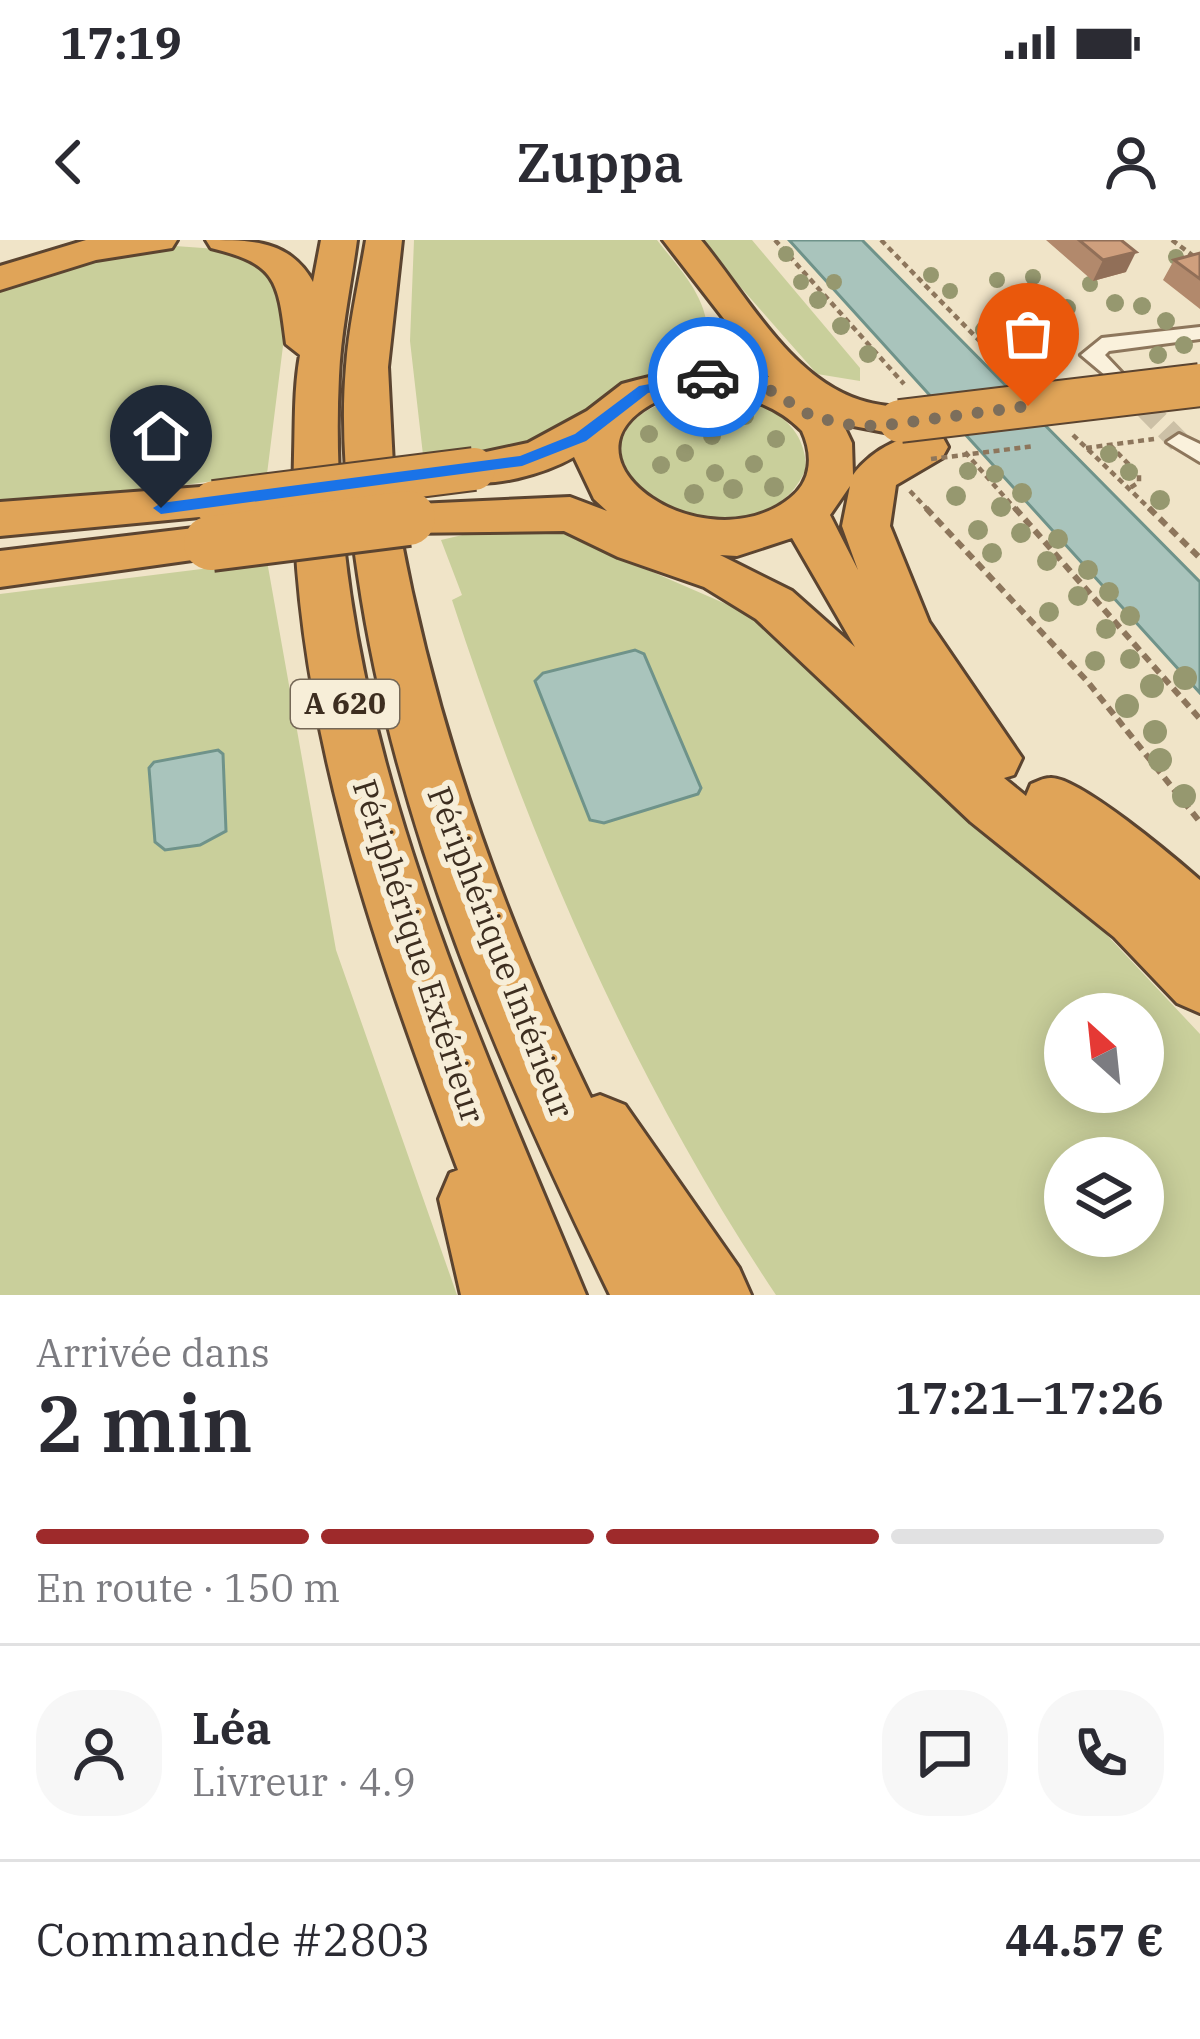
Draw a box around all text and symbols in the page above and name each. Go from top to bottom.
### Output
text: 17:19 [60,13,182,71]
text: Zuppa [516,127,684,197]
icon: back [36,129,102,195]
icon: person [1098,129,1164,195]
pin [977,283,1079,406]
icon: bag [995,301,1061,367]
courier [648,317,768,437]
icon: car [675,344,741,410]
pin [110,385,212,508]
icon: home [128,403,194,469]
road number: A 620 [291,680,399,728]
street label: Périphérique Extérieur [344,774,495,1128]
street label: Périphérique Intérieur [418,780,585,1124]
north arrow [1044,993,1164,1113]
map controls [1044,993,1164,1257]
button: layers [1044,1137,1164,1257]
text: Arrivée dans [36,1327,270,1378]
text: 17:21–17:26 [895,1368,1164,1426]
text: 2 min [36,1372,253,1473]
text: En route · 150 m [36,1562,340,1613]
button: person [36,1690,162,1816]
button: chat [882,1690,1008,1816]
button: phone [1038,1690,1164,1816]
text: Léa [192,1698,272,1756]
text: Livreur · 4.9 [192,1756,416,1807]
text: Commande #2803 [36,1910,430,1968]
text: 44.57 € [1005,1910,1164,1968]

